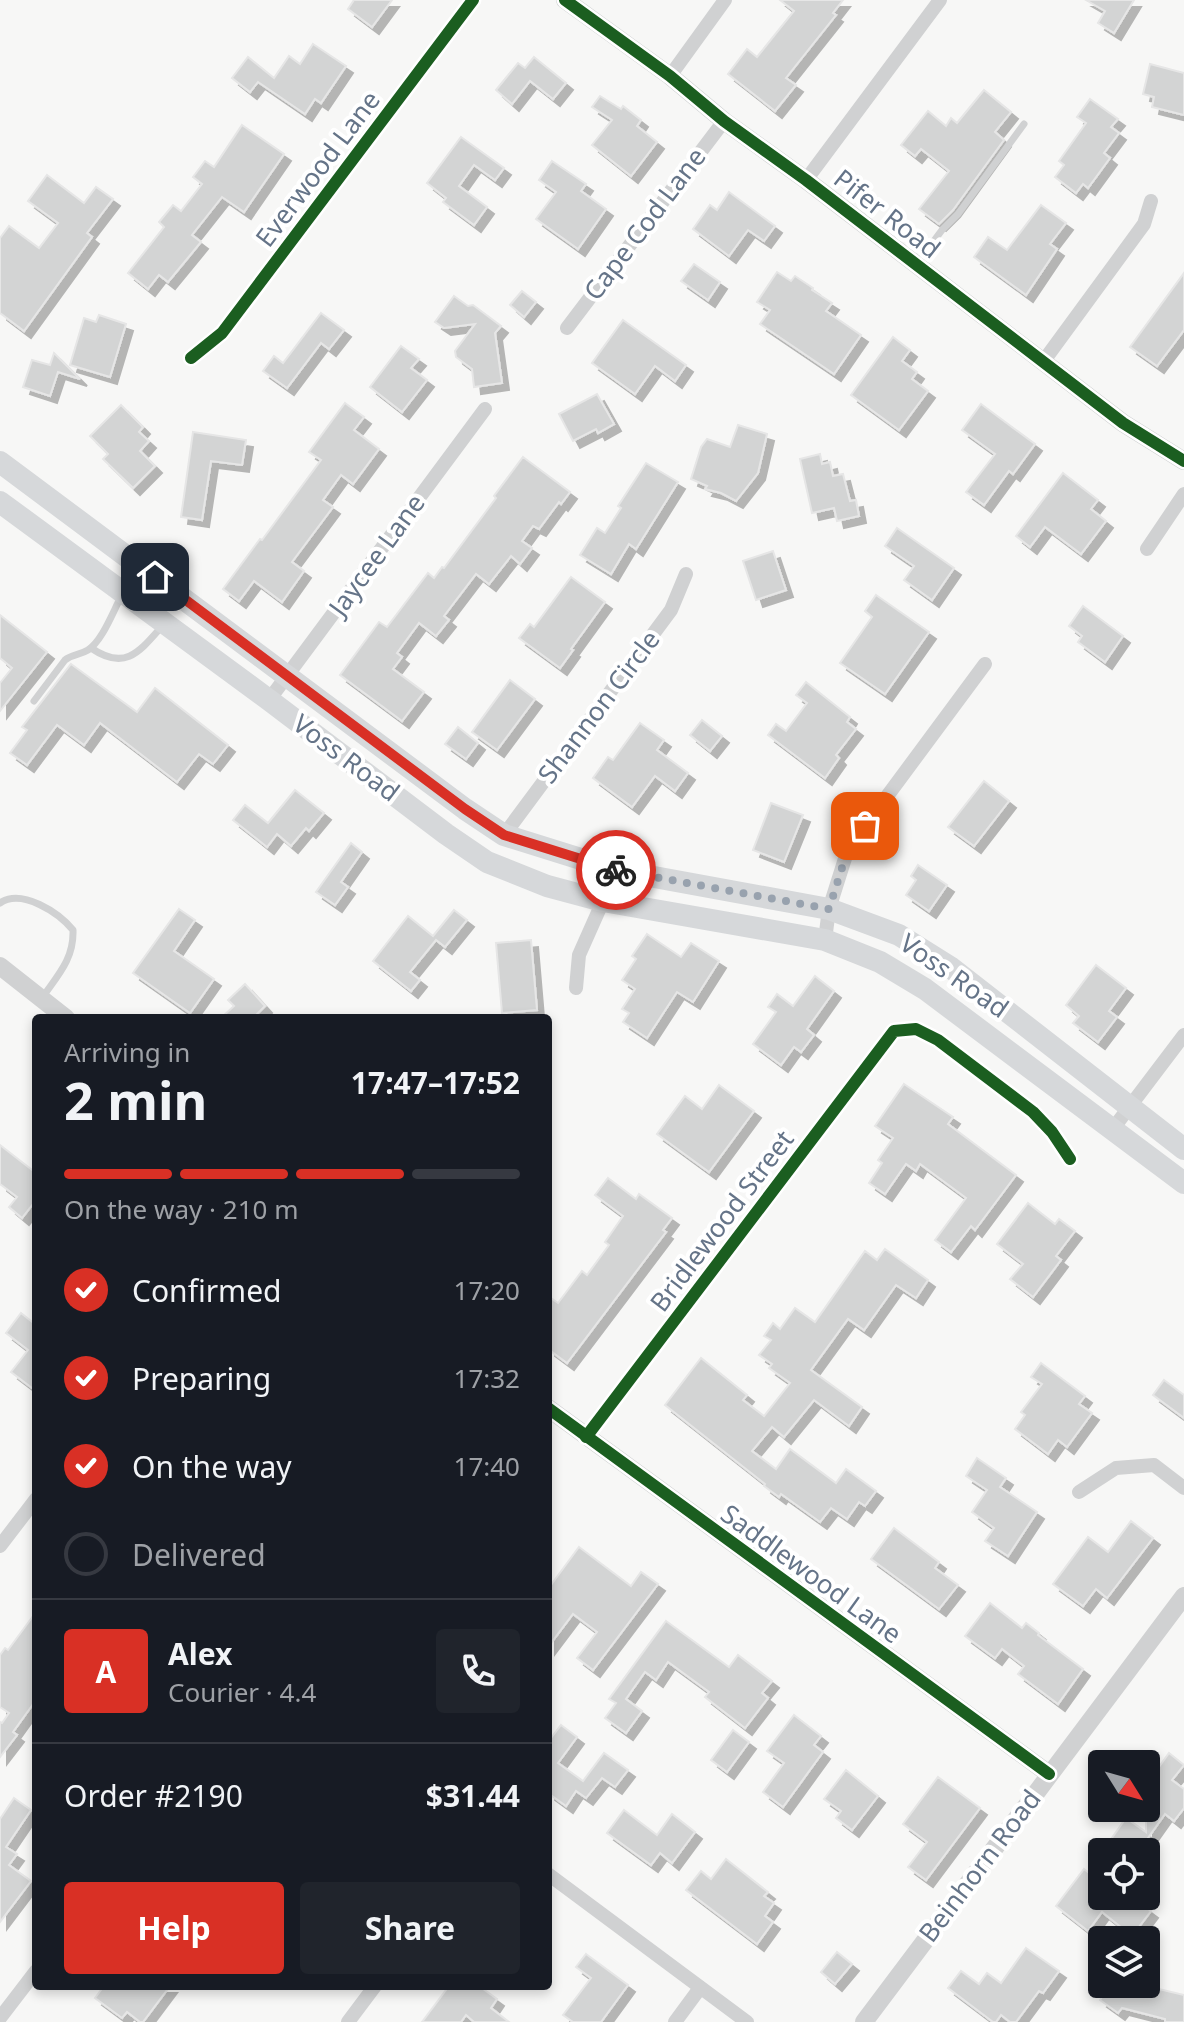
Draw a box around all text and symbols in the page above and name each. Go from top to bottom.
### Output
street label: Everwood Lane [247,83,388,254]
street label: Cape Cod Lane [575,140,713,307]
street label: Pifer Road [827,160,948,266]
street label: Jaycee Lane [318,486,433,625]
pin [121,543,189,611]
icon: home [133,555,177,599]
street label: Shannon Circle [529,623,668,790]
street label: Voss Road [286,705,407,809]
pin [831,792,899,860]
icon: bag [843,804,887,848]
courier [576,830,656,910]
icon: bike [594,848,638,892]
street label: Voss Road [893,925,1016,1026]
text: Arriving in [64,1034,190,1070]
text: 17:47–17:52 [351,1062,520,1103]
text: 2 min [64,1064,207,1135]
street label: Bridlewood Street [641,1122,801,1318]
text: On the way · 210 m [64,1191,298,1227]
icon: check [64,1268,108,1312]
text: Confirmed [132,1270,282,1311]
text: 17:20 [454,1272,520,1308]
icon: check [64,1356,108,1400]
text: Preparing [132,1358,271,1399]
text: 17:32 [454,1360,520,1396]
icon: check [64,1444,108,1488]
text: On the way [132,1446,292,1487]
text: 17:40 [454,1448,520,1484]
street label: Saddlewood Lane [714,1495,909,1651]
text: Delivered [132,1534,266,1575]
button: phone [436,1629,520,1713]
text: Alex [168,1633,232,1674]
text: A [96,1651,116,1692]
text: Courier · 4.4 [168,1674,316,1710]
north arrow [1088,1750,1160,1822]
map controls [1088,1750,1160,1998]
text: Order #2190 [64,1775,243,1816]
text: $31.44 [426,1775,520,1816]
street label: Beinhorn Road [910,1782,1048,1949]
button: locate [1088,1838,1160,1910]
button: Help [64,1882,284,1974]
button: Share [300,1882,520,1974]
button: layers [1088,1926,1160,1998]

